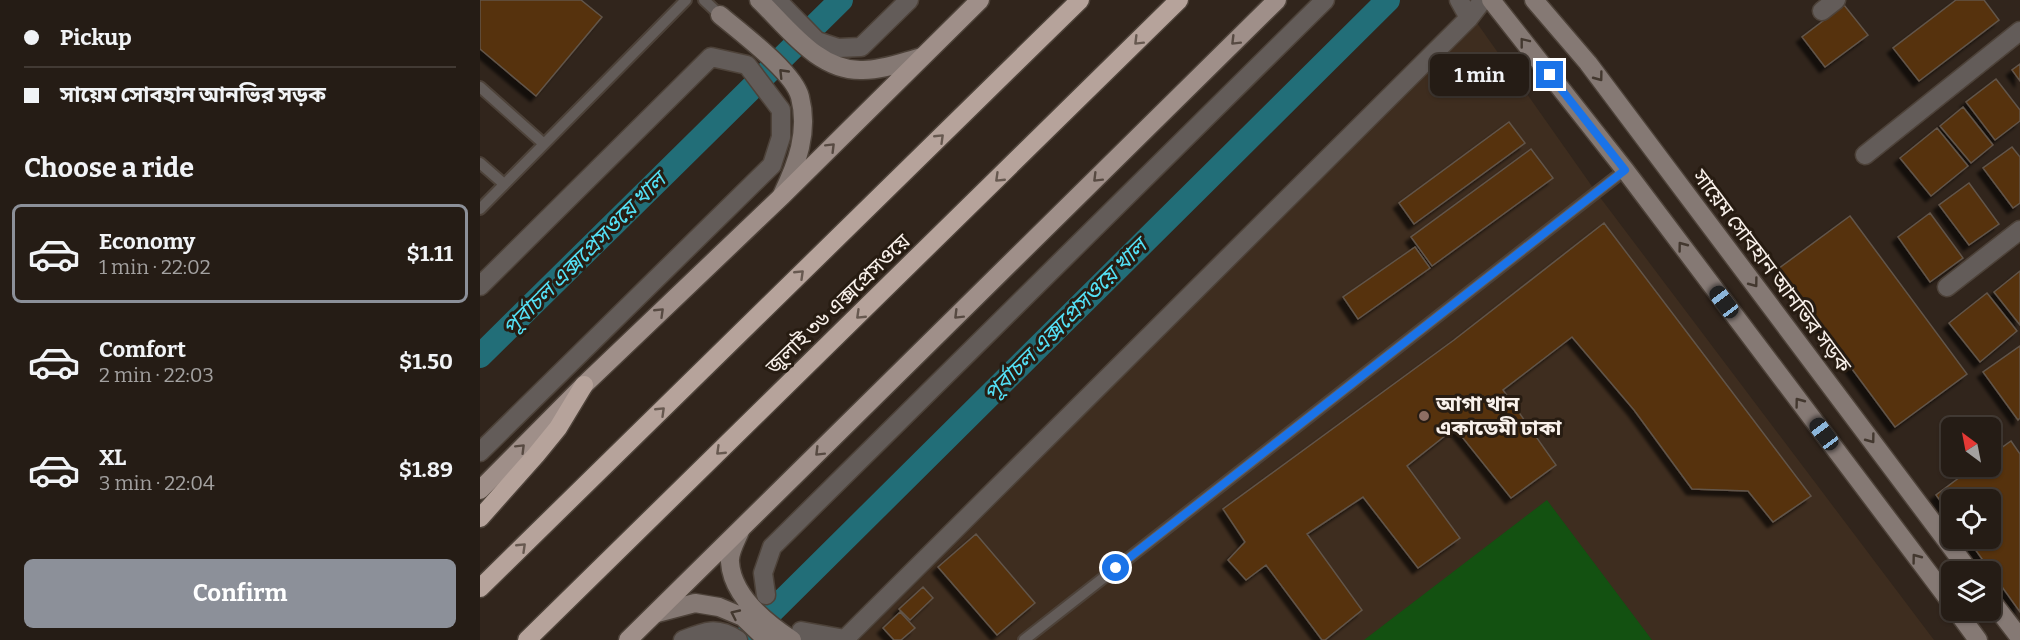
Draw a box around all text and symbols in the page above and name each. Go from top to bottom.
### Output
text: Pickup [60,24,132,51]
one-way arrow [1134,34,1145,45]
one-way arrow [1232,34,1242,45]
one-way arrow [1521,38,1532,49]
callout: 1 min [1430,54,1529,96]
route end [1536,61,1563,88]
text: 1 min [1454,63,1505,87]
one-way arrow [780,69,791,80]
one-way arrow [1591,71,1602,82]
text: সায়েম সোবহান আনভির সড়ক [60,81,326,108]
one-way arrow [932,134,943,145]
one-way arrow [823,144,834,155]
text: Choose a ride [24,152,194,184]
street label: সায়েম সোবহান আনভির সড়ক [1686,163,1858,379]
water label: পূর্বাচল এক্সপ্রেসওয়ে খাল [497,164,674,341]
one-way arrow [995,171,1006,182]
one-way arrow [1093,171,1103,182]
icon: car [27,227,81,281]
text: Economy [99,228,195,255]
street label: জুলাই ৩৬ এক্সপ্রেসওয়ে [760,228,916,380]
water label: পূর্বাচল এক্সপ্রেসওয়ে খাল [978,230,1155,407]
text: $1.11 [406,240,453,267]
one-way arrow [1678,242,1689,253]
text: 1 min · 22:02 [99,255,211,279]
one-way arrow [794,270,804,281]
one-way arrow [1746,277,1757,288]
car [1706,282,1742,322]
one-way arrow [856,307,867,318]
one-way arrow [654,308,664,319]
one-way arrow [954,308,965,319]
icon: car [27,335,81,389]
text: Comfort [99,336,186,363]
text: $1.50 [399,348,453,375]
text: 2 min · 22:03 [99,363,214,387]
place label: আগা খান একাডেমী ঢাকা [1435,391,1563,441]
one-way arrow [1795,397,1806,408]
one-way arrow [654,407,665,418]
marker: আগা খান একাডেমী ঢাকা [1417,409,1431,423]
car [1806,414,1842,454]
north arrow [1941,417,2001,477]
map controls [1941,417,2001,621]
one-way arrow [1863,433,1874,444]
icon: car [27,443,81,497]
text: XL [99,444,126,471]
one-way arrow [717,444,727,455]
one-way arrow [514,445,525,456]
one-way arrow [816,445,827,456]
text: $1.89 [399,456,453,483]
text: 3 min · 22:04 [99,471,215,495]
button: locate [1941,489,2001,549]
one-way arrow [515,543,525,554]
one-way arrow [1913,553,1924,564]
route start [1102,554,1129,581]
button: Confirm [24,559,456,628]
button: layers [1941,561,2001,621]
one-way arrow [730,609,741,621]

